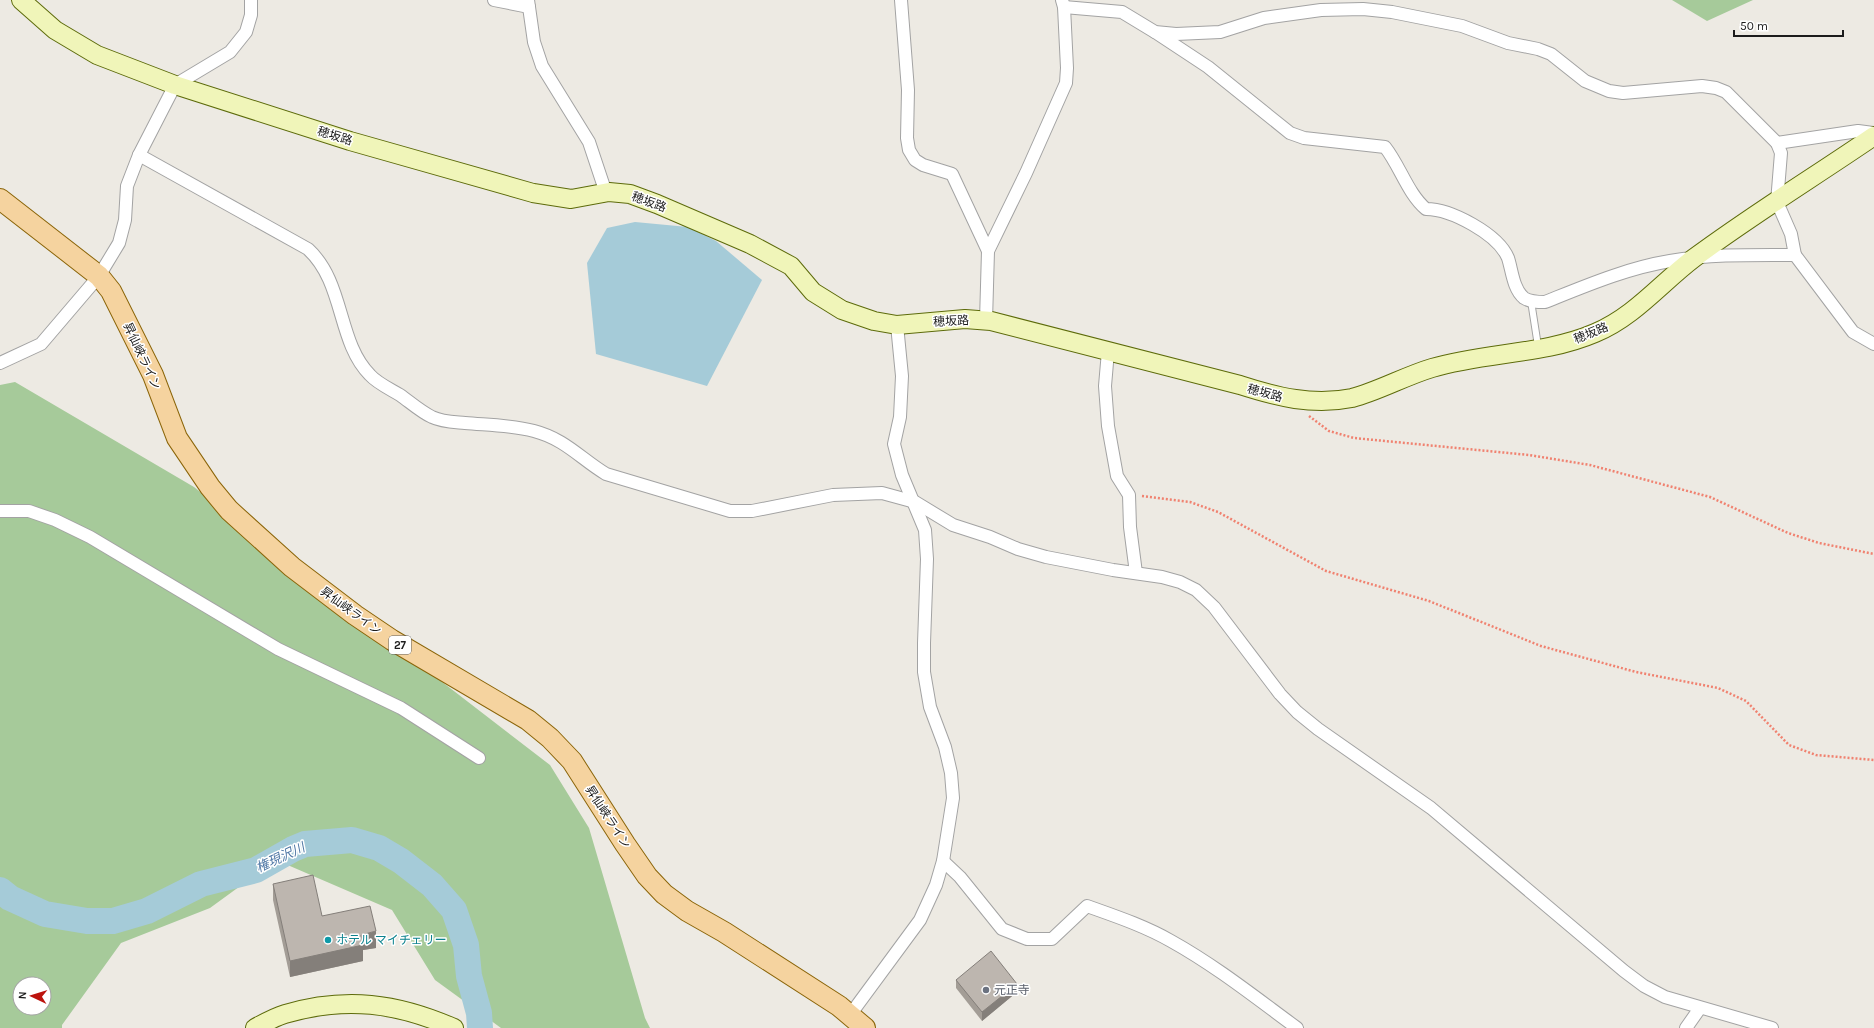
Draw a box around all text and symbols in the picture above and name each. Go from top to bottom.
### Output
scale bar [1734,12,1843,38]
text: 50 m [1740,19,1768,33]
street label: 穂坂路 [316,124,354,148]
street label: 穂坂路 [630,189,668,215]
street label: 穂坂路 [933,313,969,329]
street label: 昇仙峡ライン [120,320,164,392]
street label: 穂坂路 [1572,320,1610,346]
street label: 穂坂路 [1246,382,1284,404]
street label: 昇仙峡ライン [318,584,384,638]
road number: 27 [389,636,411,654]
street label: 昇仙峡ライン [583,783,633,851]
water label: 権現沢川 [253,839,309,875]
place label: ホテル マイチェリー [336,933,447,947]
marker: ホテル マイチェリー [323,935,333,945]
north arrow [12,976,52,1016]
place label: 元正寺 [994,983,1030,997]
marker: 元正寺 [981,985,991,995]
text: N [16,991,29,1000]

